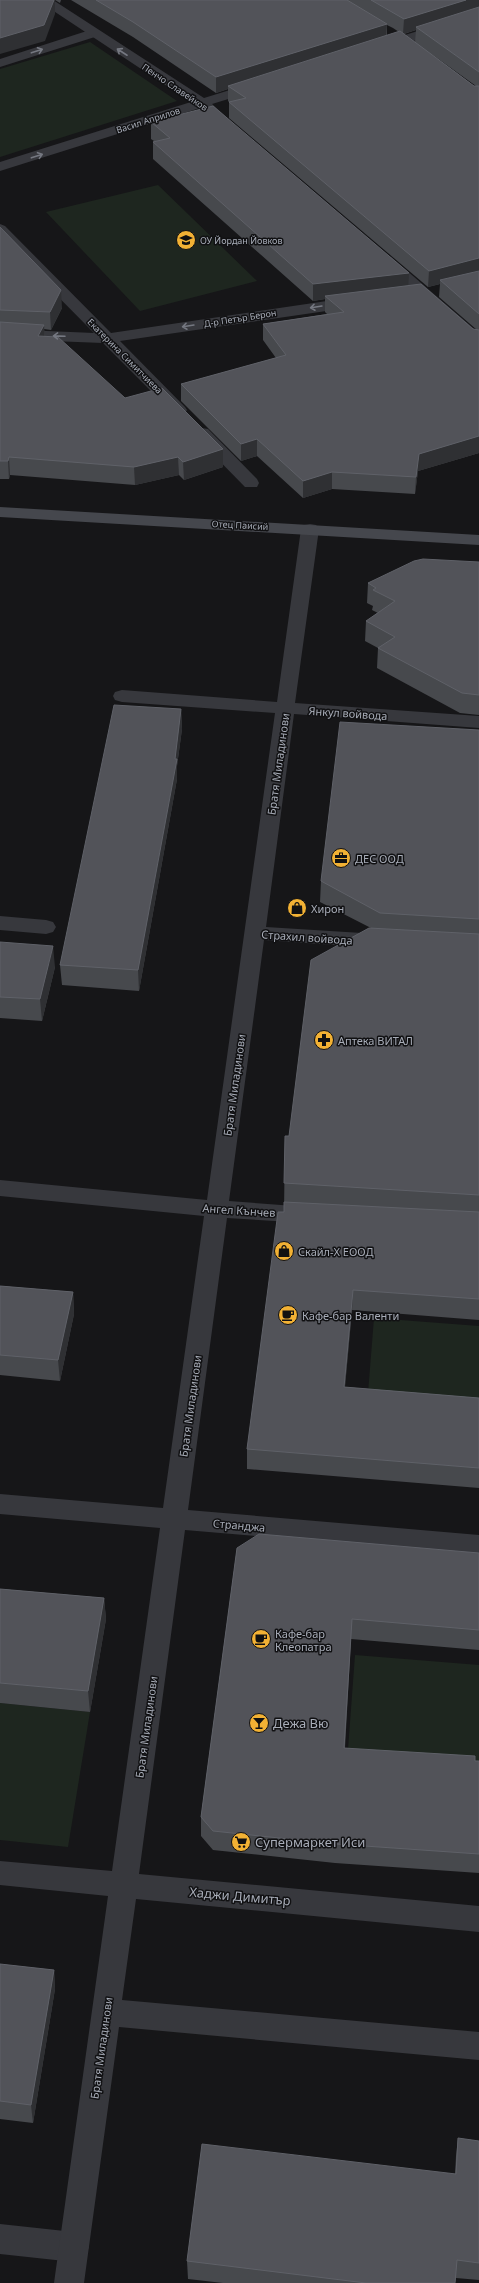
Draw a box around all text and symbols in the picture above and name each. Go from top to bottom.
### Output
one-way arrow [30,47,43,54]
one-way arrow [116,47,128,55]
street label: Пенчо Славейков [140,60,210,114]
street label: Васил Априлов [114,104,182,136]
one-way arrow [31,151,43,159]
school or university icon: ОУ Йордан Йовков [175,229,197,251]
place label: ОУ Йордан Йовков [200,234,283,247]
one-way arrow [310,303,323,311]
street label: Д-р Петър Берон [203,306,277,330]
street label: Екатерина Симитчиева [85,316,165,396]
one-way arrow [182,322,195,330]
one-way arrow [53,332,66,340]
street label: Отец Паисий [211,517,269,533]
street label: Янкул войвода [308,703,388,723]
street label: Братя Миладинови [263,712,293,816]
office icon: ДЕС ООД [330,847,352,869]
place label: ДЕС ООД [355,851,404,866]
shop icon: Хирон [286,897,308,919]
place label: Хирон [311,901,344,916]
street label: Страхил войвода [261,926,353,948]
pharmacy icon: Аптека ВИТАЛ [313,1029,335,1051]
street label: Братя Миладинови [219,1033,249,1137]
place label: Аптека ВИТАЛ [338,1033,413,1048]
street label: Ангел Кънчев [202,1200,276,1220]
shop icon: Скайл-Х ЕООД [273,1240,295,1262]
place label: Скайл-Х ЕООД [298,1244,374,1259]
cafe icon: Кафе-бар Валенти [277,1304,299,1326]
place label: Кафе-бар Валенти [302,1308,399,1323]
street label: Братя Миладинови [175,1354,205,1458]
street label: Странджа [212,1515,266,1535]
place label: Кафе-бар Клеопатра [275,1626,332,1654]
cafe icon: Кафе-бар Клеопатра [250,1628,272,1650]
street label: Братя Миладинови [131,1675,161,1779]
bar icon: Дежа Вю [248,1712,270,1734]
place label: Дежа Вю [273,1714,328,1732]
supermarket icon: Супермаркет Иси [230,1831,252,1853]
place label: Супермаркет Иси [255,1833,365,1851]
street label: Хаджи Димитър [189,1883,291,1909]
street label: Братя Миладинови [86,1996,116,2100]

